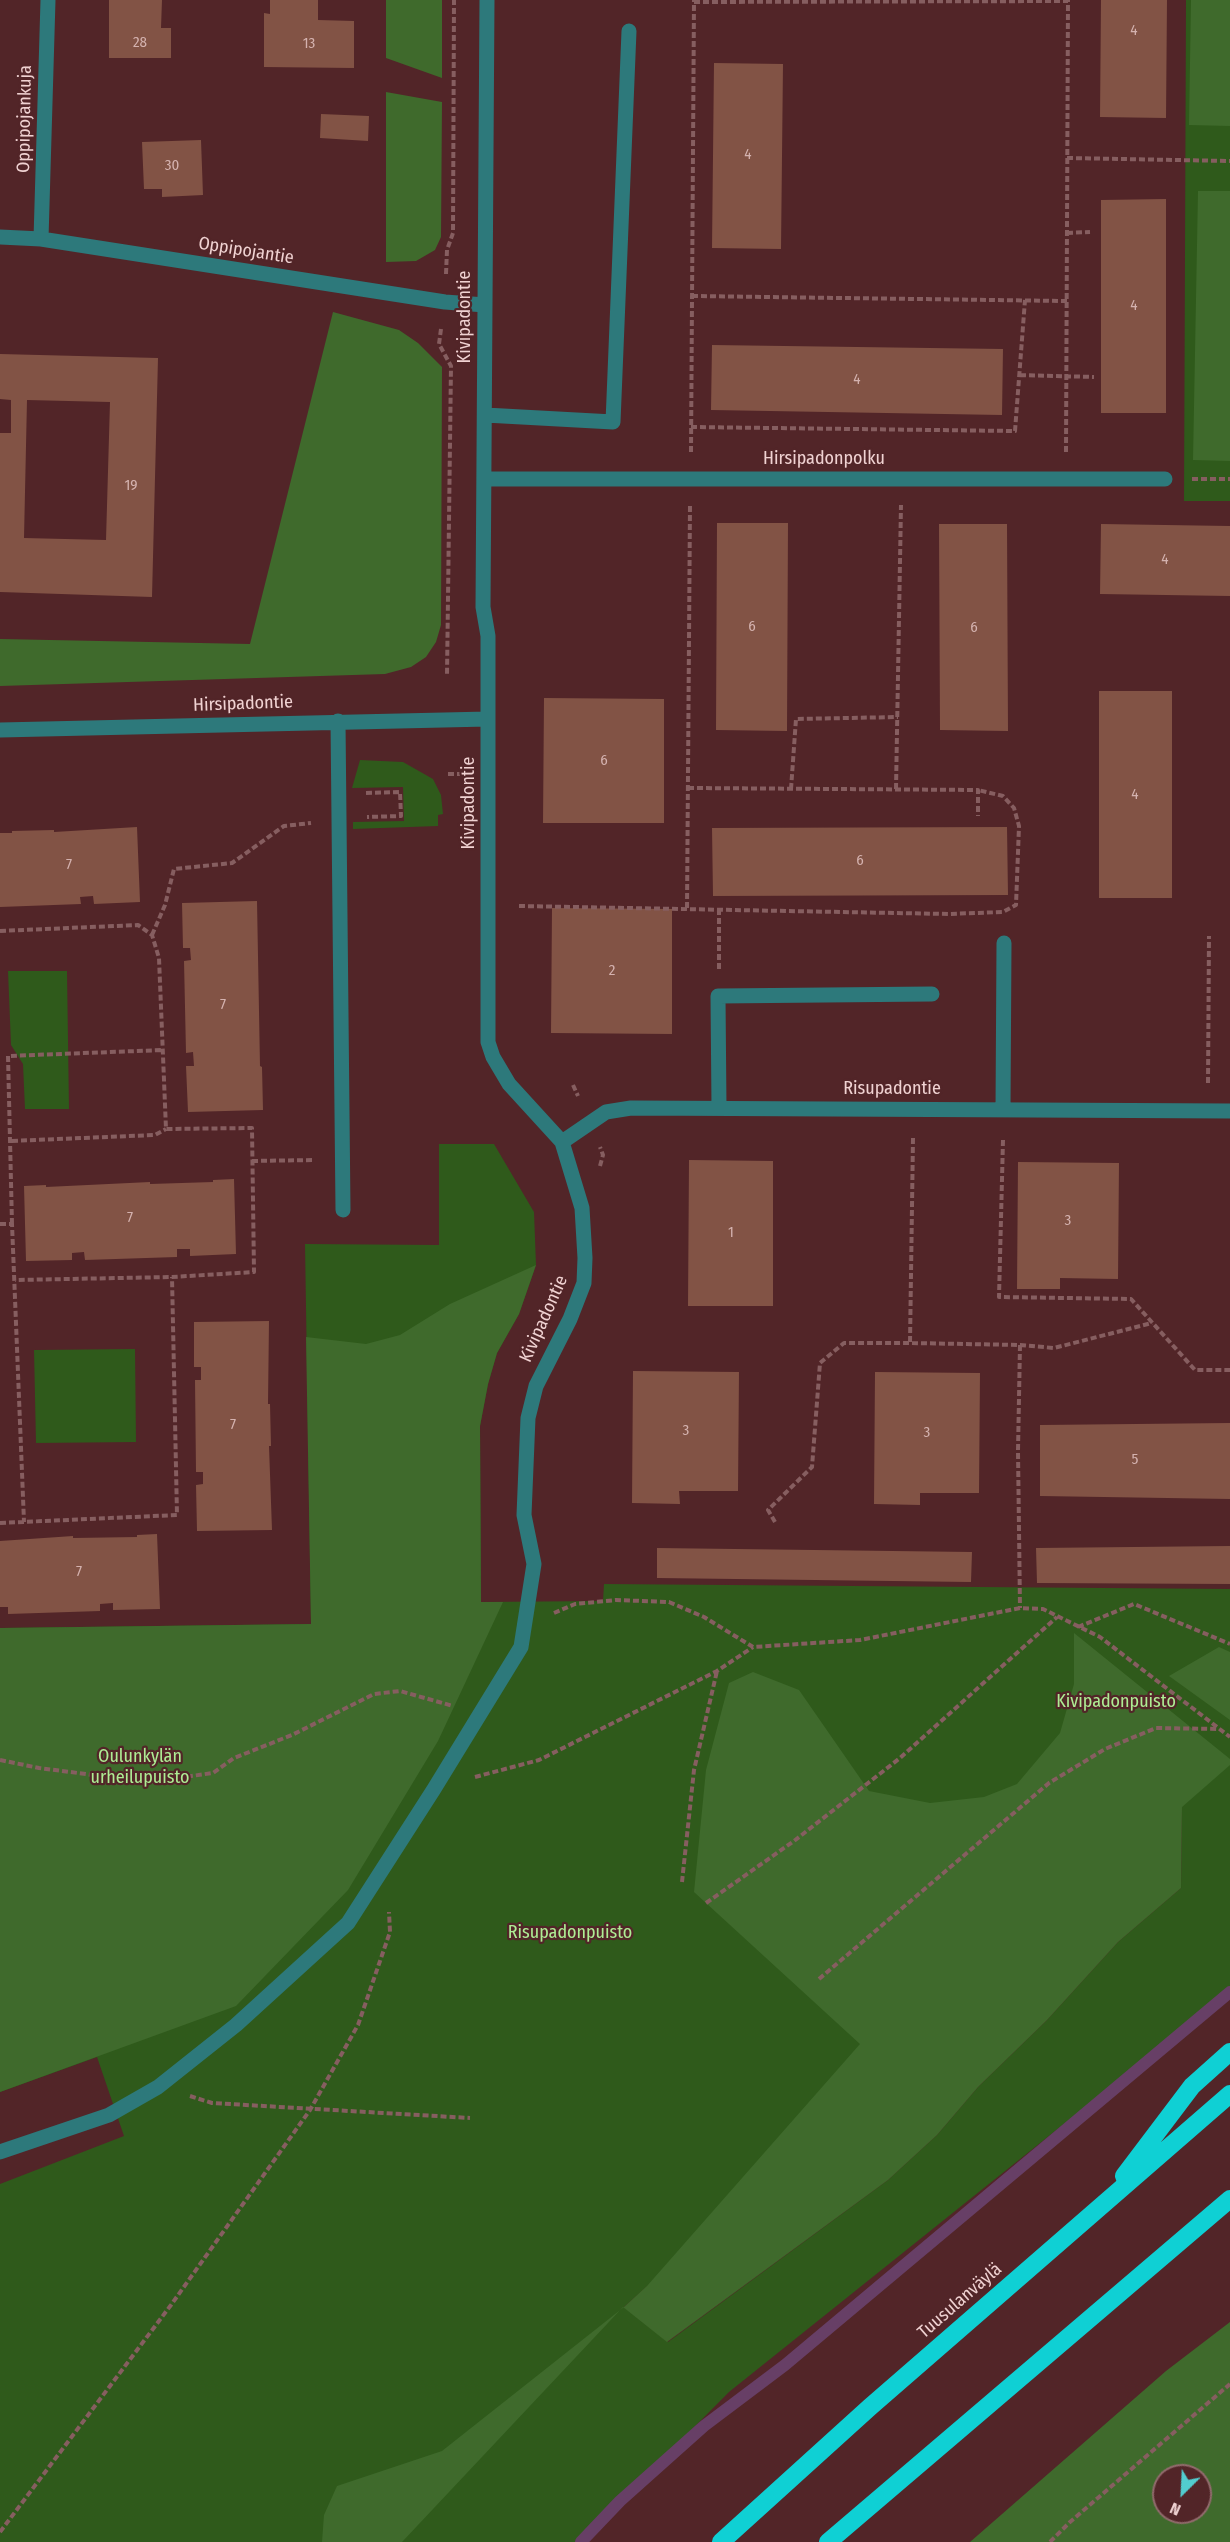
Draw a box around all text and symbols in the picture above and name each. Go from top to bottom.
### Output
house number: 4 [1130,22,1138,40]
house number: 28 [133,34,147,52]
house number: 13 [303,35,315,53]
street label: Oppipojankuja [13,65,37,173]
house number: 4 [744,146,752,164]
house number: 30 [165,157,179,175]
street label: Oppipojantie [197,233,295,269]
street label: Kivipadontie [454,271,476,363]
house number: 4 [1130,297,1138,315]
house number: 4 [853,371,861,389]
street label: Hirsipadonpolku [763,448,885,470]
house number: 19 [124,477,138,495]
house number: 4 [1161,551,1169,569]
house number: 6 [748,618,756,636]
house number: 6 [970,619,978,637]
street label: Hirsipadontie [193,691,293,717]
house number: 6 [600,752,608,770]
street label: Kivipadontie [458,757,480,849]
house number: 4 [1131,786,1139,804]
house number: 6 [856,852,864,870]
house number: 7 [66,856,72,874]
house number: 2 [609,962,615,980]
house number: 7 [220,996,226,1014]
street label: Risupadontie [843,1078,941,1100]
house number: 7 [127,1209,133,1227]
house number: 3 [1065,1212,1071,1230]
house number: 1 [728,1224,734,1242]
street label: Kivipadontie [515,1272,573,1366]
house number: 7 [230,1416,236,1434]
house number: 3 [683,1422,689,1440]
house number: 3 [924,1424,930,1442]
house number: 5 [1132,1451,1138,1469]
house number: 7 [76,1563,82,1581]
park label: Kivipadonpuisto [1056,1691,1176,1713]
park label: Oulunkylän urheilupuisto [90,1746,190,1788]
park label: Risupadonpuisto [508,1922,632,1944]
street label: Tuusulanväylä [914,2259,1006,2343]
north arrow [1152,2464,1212,2524]
text: N [1167,2498,1184,2520]

